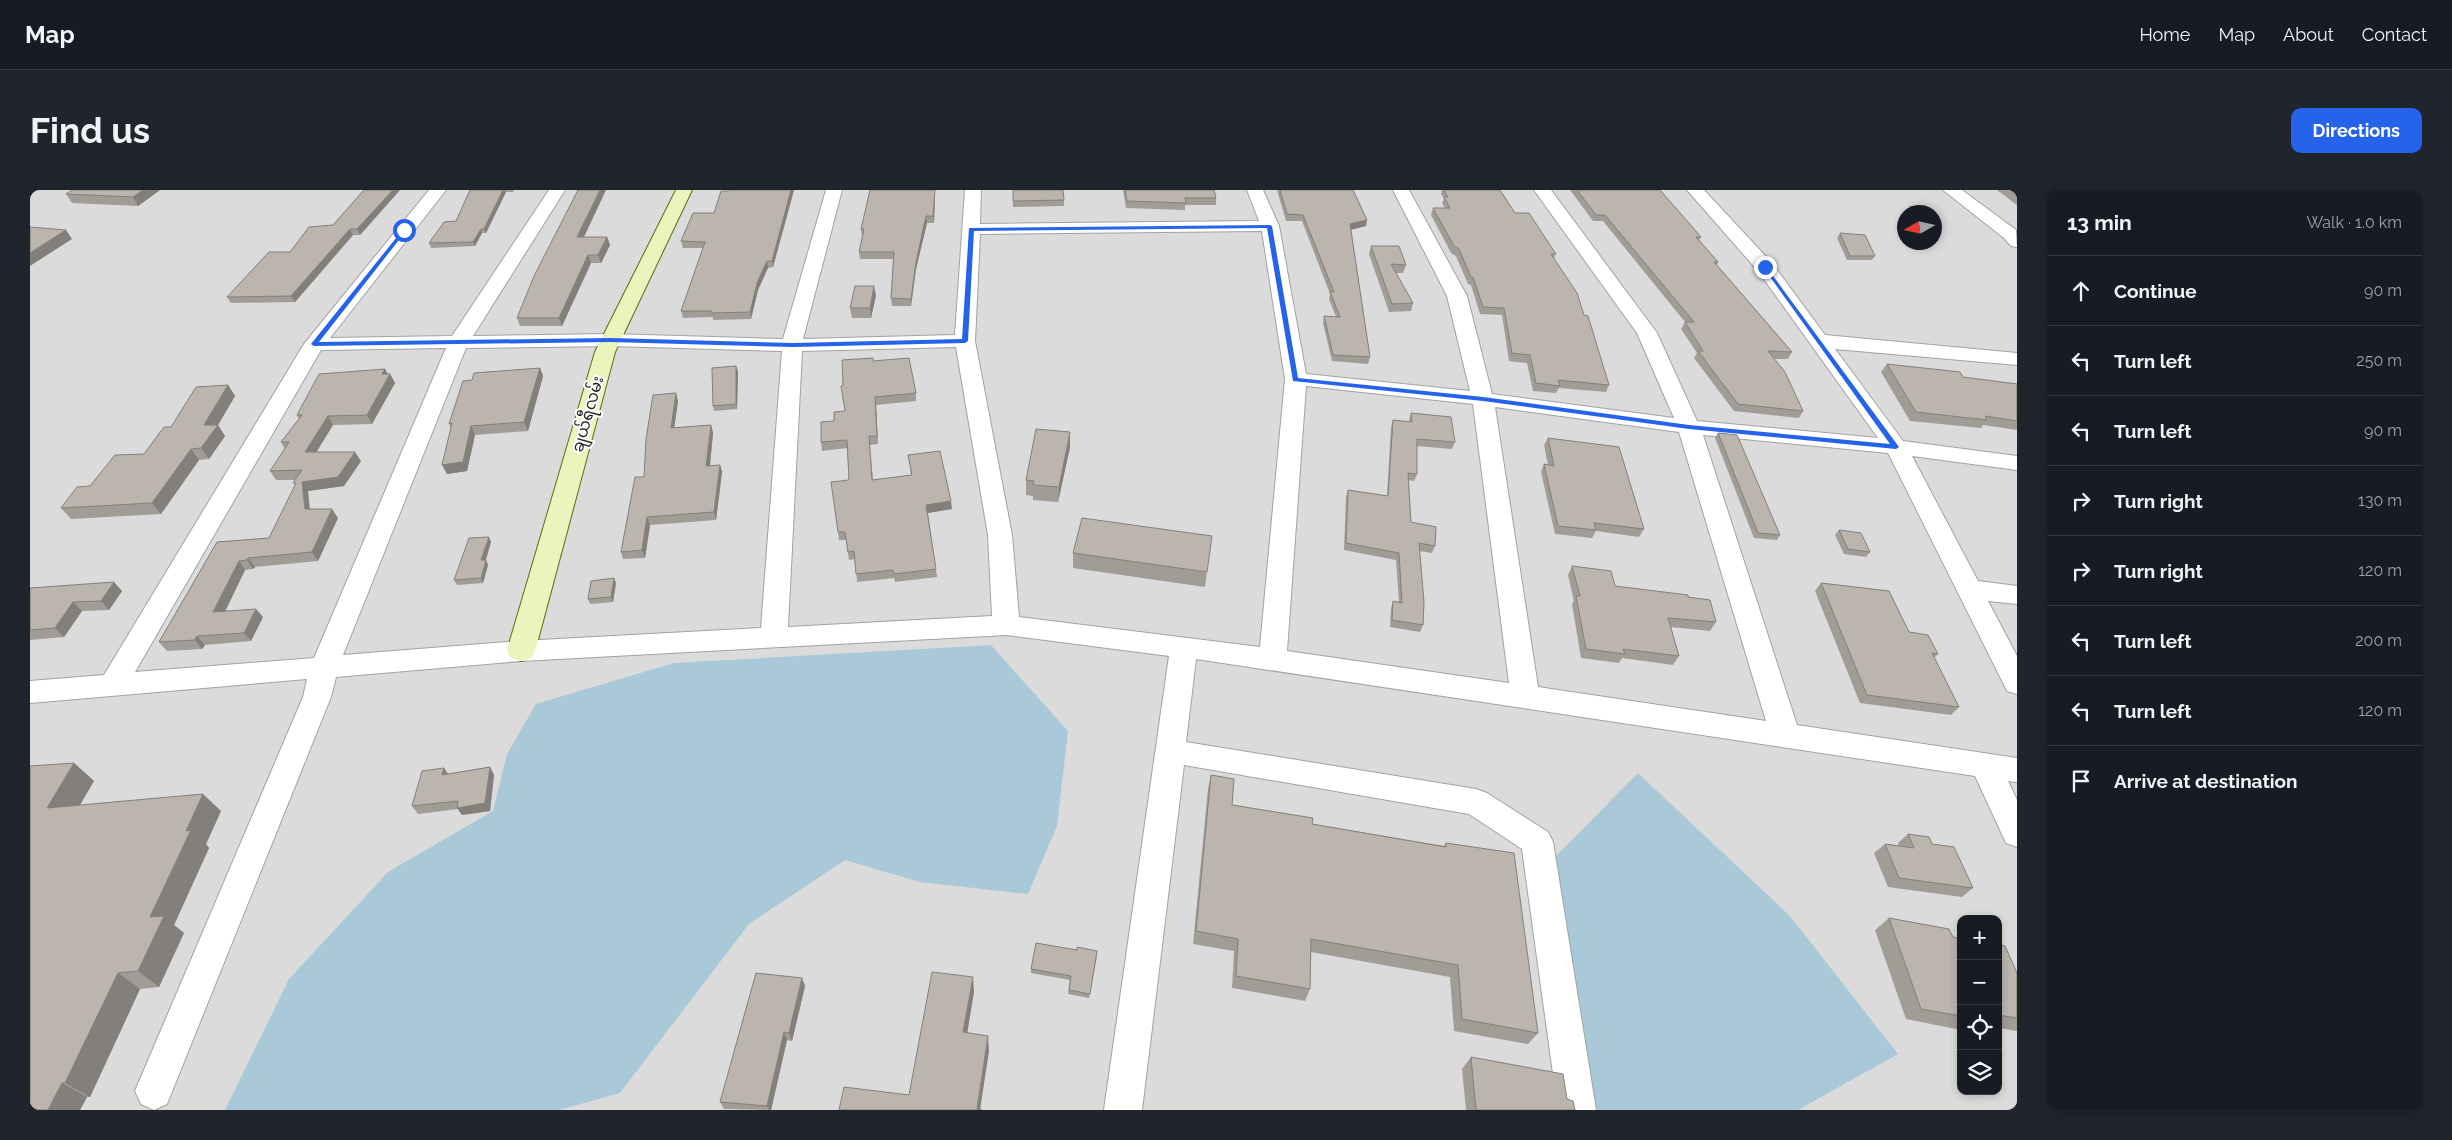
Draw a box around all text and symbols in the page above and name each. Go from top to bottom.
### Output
text: Map [25,20,75,49]
text: Home [2139,24,2190,45]
text: Map [2218,24,2255,45]
text: About [2283,24,2334,45]
text: Contact [2362,24,2427,45]
button: Directions [2291,108,2422,153]
text: Find us [30,110,150,151]
north arrow [1897,205,1942,250]
text: 13 min [2067,210,2132,235]
text: Walk · 1.0 km [2306,213,2402,232]
route start [393,219,416,242]
route end [1754,256,1777,279]
icon: ahead [2067,277,2095,305]
text: Continue [2114,280,2197,302]
text: 90 m [2364,281,2402,300]
icon: left [2067,347,2095,375]
text: Turn left [2114,350,2191,372]
text: 250 m [2356,351,2402,370]
street label: ချယ်ရီလမ်း [566,373,611,456]
icon: left [2067,417,2095,445]
text: Turn left [2114,420,2191,442]
text: 90 m [2364,421,2402,440]
icon: right [2067,487,2095,515]
text: Turn right [2114,490,2203,512]
text: 130 m [2358,491,2402,510]
icon: right [2067,557,2095,585]
text: Turn right [2114,560,2203,582]
text: 120 m [2358,561,2402,580]
icon: left [2067,627,2095,655]
text: Turn left [2114,630,2191,652]
text: 200 m [2355,631,2402,650]
icon: left [2067,697,2095,725]
text: Turn left [2114,700,2191,722]
text: 120 m [2358,701,2402,720]
icon: arrive [2067,767,2095,795]
text: Arrive at destination [2114,770,2298,792]
map controls [1957,915,2002,1095]
button: + [1957,915,2002,960]
button: − [1957,960,2002,1005]
button: locate [1957,1005,2002,1050]
button: layers [1957,1050,2002,1095]

